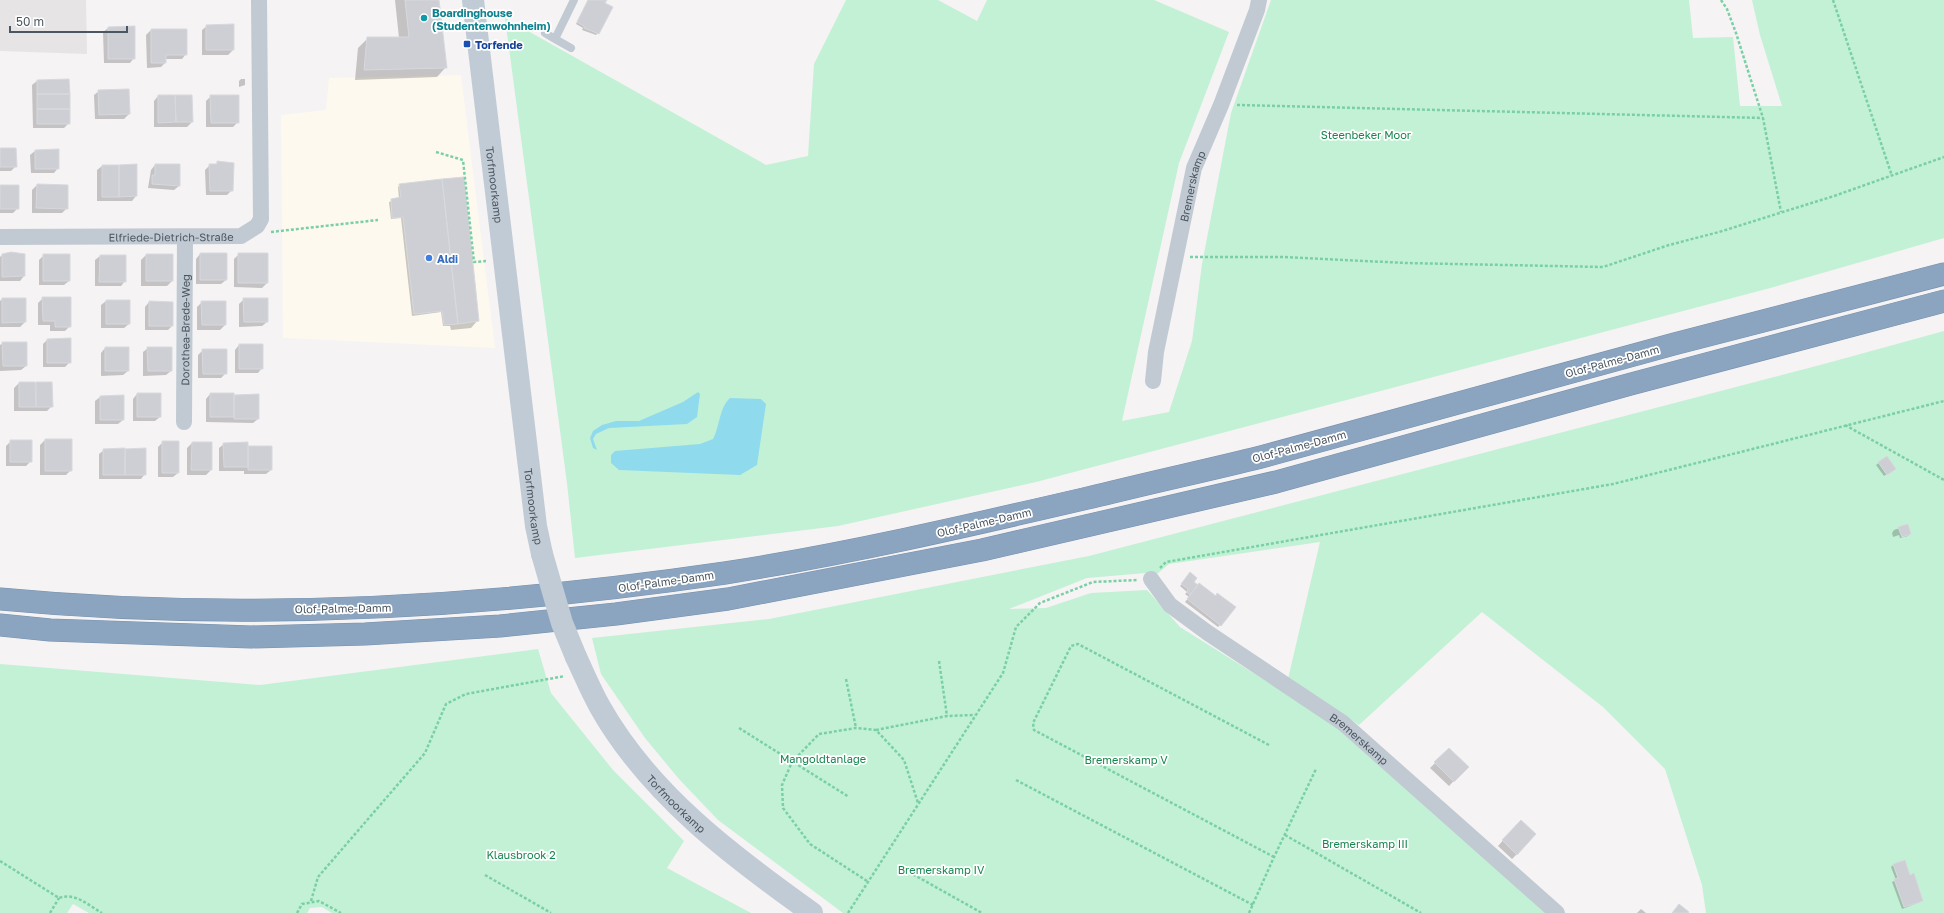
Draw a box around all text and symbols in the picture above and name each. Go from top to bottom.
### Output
place label: Boardinghouse (Studentenwohnheim) [432,6,551,32]
scale bar [10,8,127,34]
marker: Boardinghouse (Studentenwohnheim) [419,13,429,23]
text: 50 m [16,14,44,29]
place label: Torfende [475,38,523,51]
marker: Torfende [462,39,472,49]
park label: Steenbeker Moor [1321,128,1412,141]
street label: Torfmoorkamp [484,146,506,224]
street label: Bremerskamp [1177,148,1207,223]
street label: Elfriede-Dietrich-Straße [108,230,234,243]
place label: Aldi [437,252,458,265]
marker: Aldi [424,253,434,263]
street label: Dorothea-Brede-Weg [178,274,191,386]
street label: Olof-Palme-Damm [1564,342,1660,380]
street label: Olof-Palme-Damm [1251,427,1347,465]
street label: Torfmoorkamp [523,467,546,546]
street label: Olof-Palme-Damm [935,505,1033,539]
street label: Olof-Palme-Damm [617,568,715,594]
street label: Olof-Palme-Damm [295,601,391,615]
street label: Bremerskamp [1328,710,1392,767]
park label: Mangoldtanlage [780,752,866,765]
park label: Bremerskamp V [1084,753,1168,766]
street label: Torfmoorkamp [645,772,709,835]
park label: Bremerskamp III [1322,837,1408,850]
park label: Klausbrook 2 [486,848,556,861]
park label: Bremerskamp IV [898,863,985,876]

